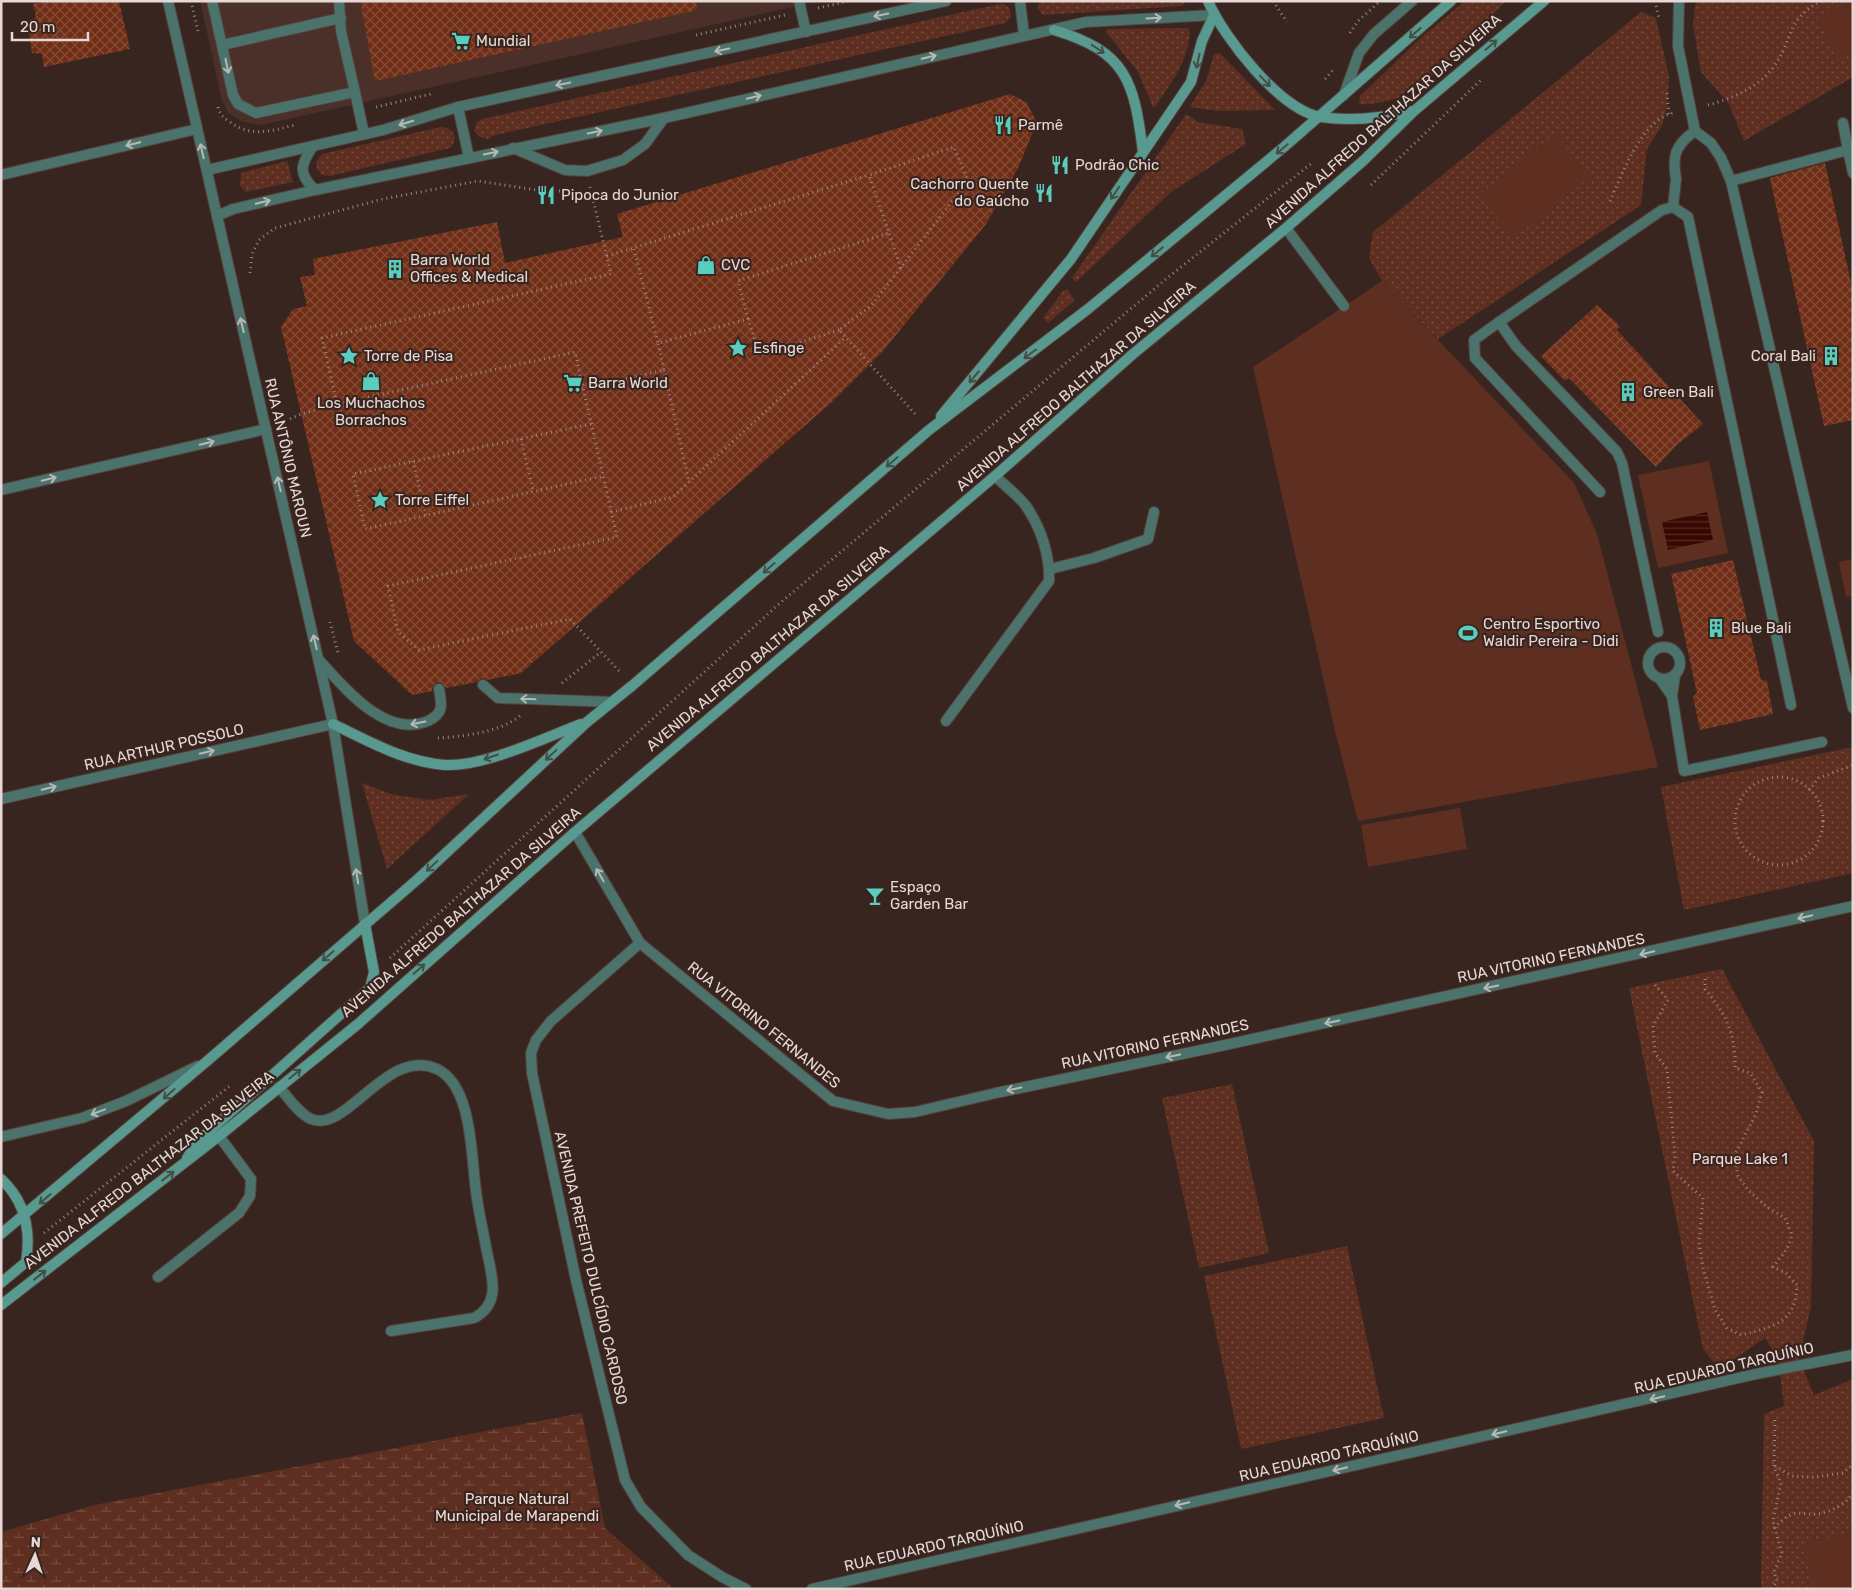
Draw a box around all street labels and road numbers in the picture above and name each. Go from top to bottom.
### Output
street label: AVENIDA ALFREDO BALTHAZAR DA SILVEIRA [1261,10,1505,232]
street label: AVENIDA ALFREDO BALTHAZAR DA SILVEIRA [953,277,1199,495]
street label: RUA ANTÔNIO MAROUN [261,376,315,540]
street label: AVENIDA ALFREDO BALTHAZAR DA SILVEIRA [643,541,893,755]
street label: RUA ARTHUR POSSOLO [82,720,246,774]
street label: AVENIDA ALFREDO BALTHAZAR DA SILVEIRA [338,803,584,1021]
street label: RUA VITORINO FERNANDES [1456,929,1646,987]
street label: RUA VITORINO FERNANDES [684,958,844,1092]
street label: RUA VITORINO FERNANDES [1060,1015,1250,1073]
street label: AVENIDA ALFREDO BALTHAZAR DA SILVEIRA [21,1067,277,1273]
street label: AVENIDA PREFEITO DULCÍDIO CARDOSO [551,1129,631,1407]
street label: RUA EDUARDO TARQUÍNIO [1632,1339,1816,1397]
street label: RUA EDUARDO TARQUÍNIO [1237,1427,1421,1485]
street label: RUA EDUARDO TARQUÍNIO [842,1517,1026,1575]

